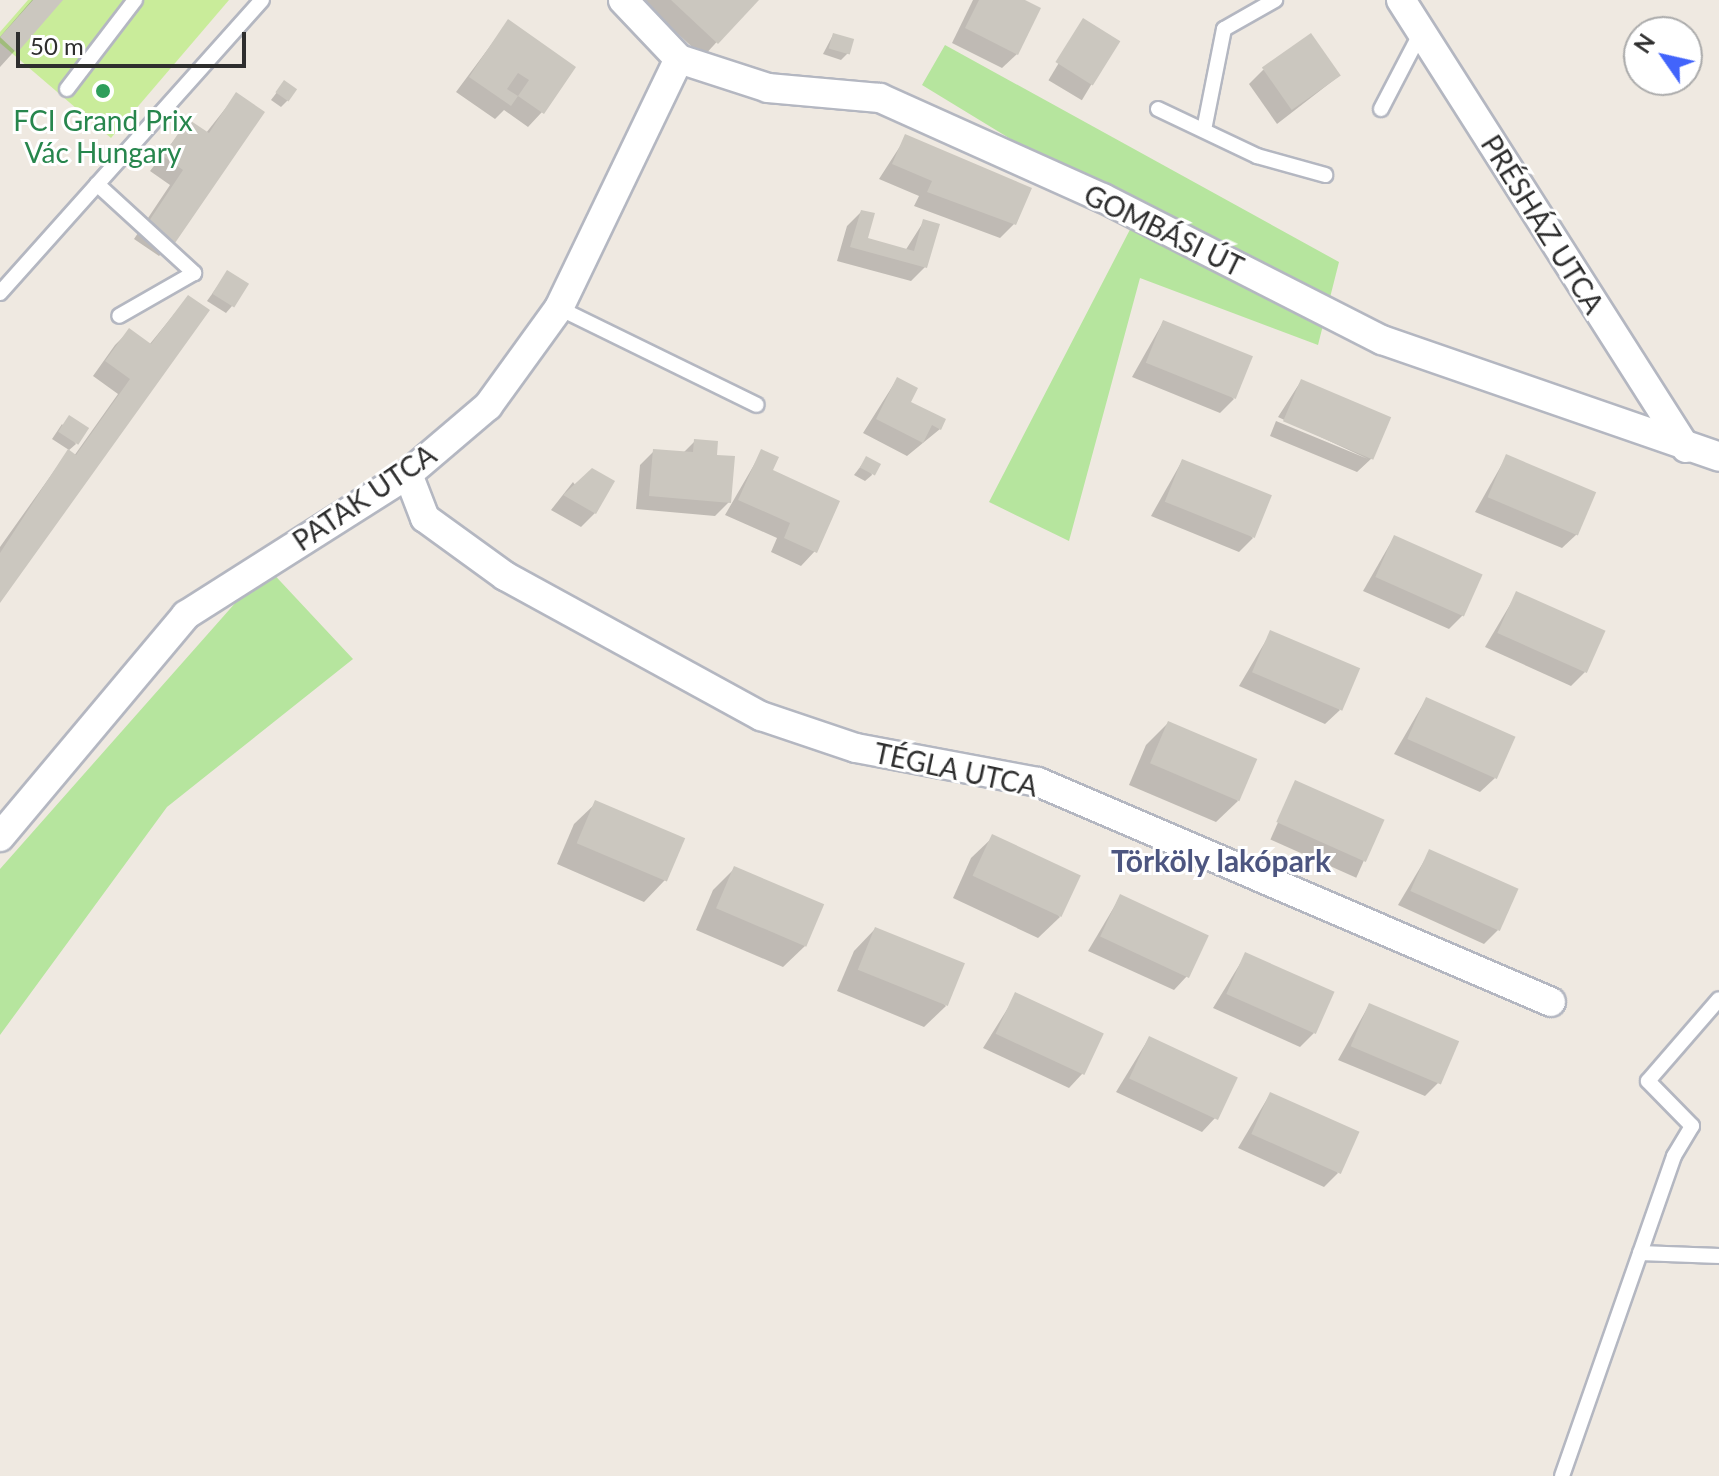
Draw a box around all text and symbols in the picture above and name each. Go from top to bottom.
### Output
scale bar [20,16,250,66]
north arrow [1623,16,1703,96]
text: N [1628,29,1660,58]
text: 50 m [30,31,84,60]
marker: FCI Grand Prix Vác Hungary [94,82,112,100]
place label: FCI Grand Prix Vác Hungary [13,103,193,169]
street label: PRÉSHÁZ UTCA [1475,129,1611,319]
street label: GOMBÁSI ÚT [1079,177,1249,283]
street label: PATAK UTCA [286,437,442,557]
street label: TÉGLA UTCA [871,735,1041,803]
district label: Törköly lakópark [1111,842,1331,878]

